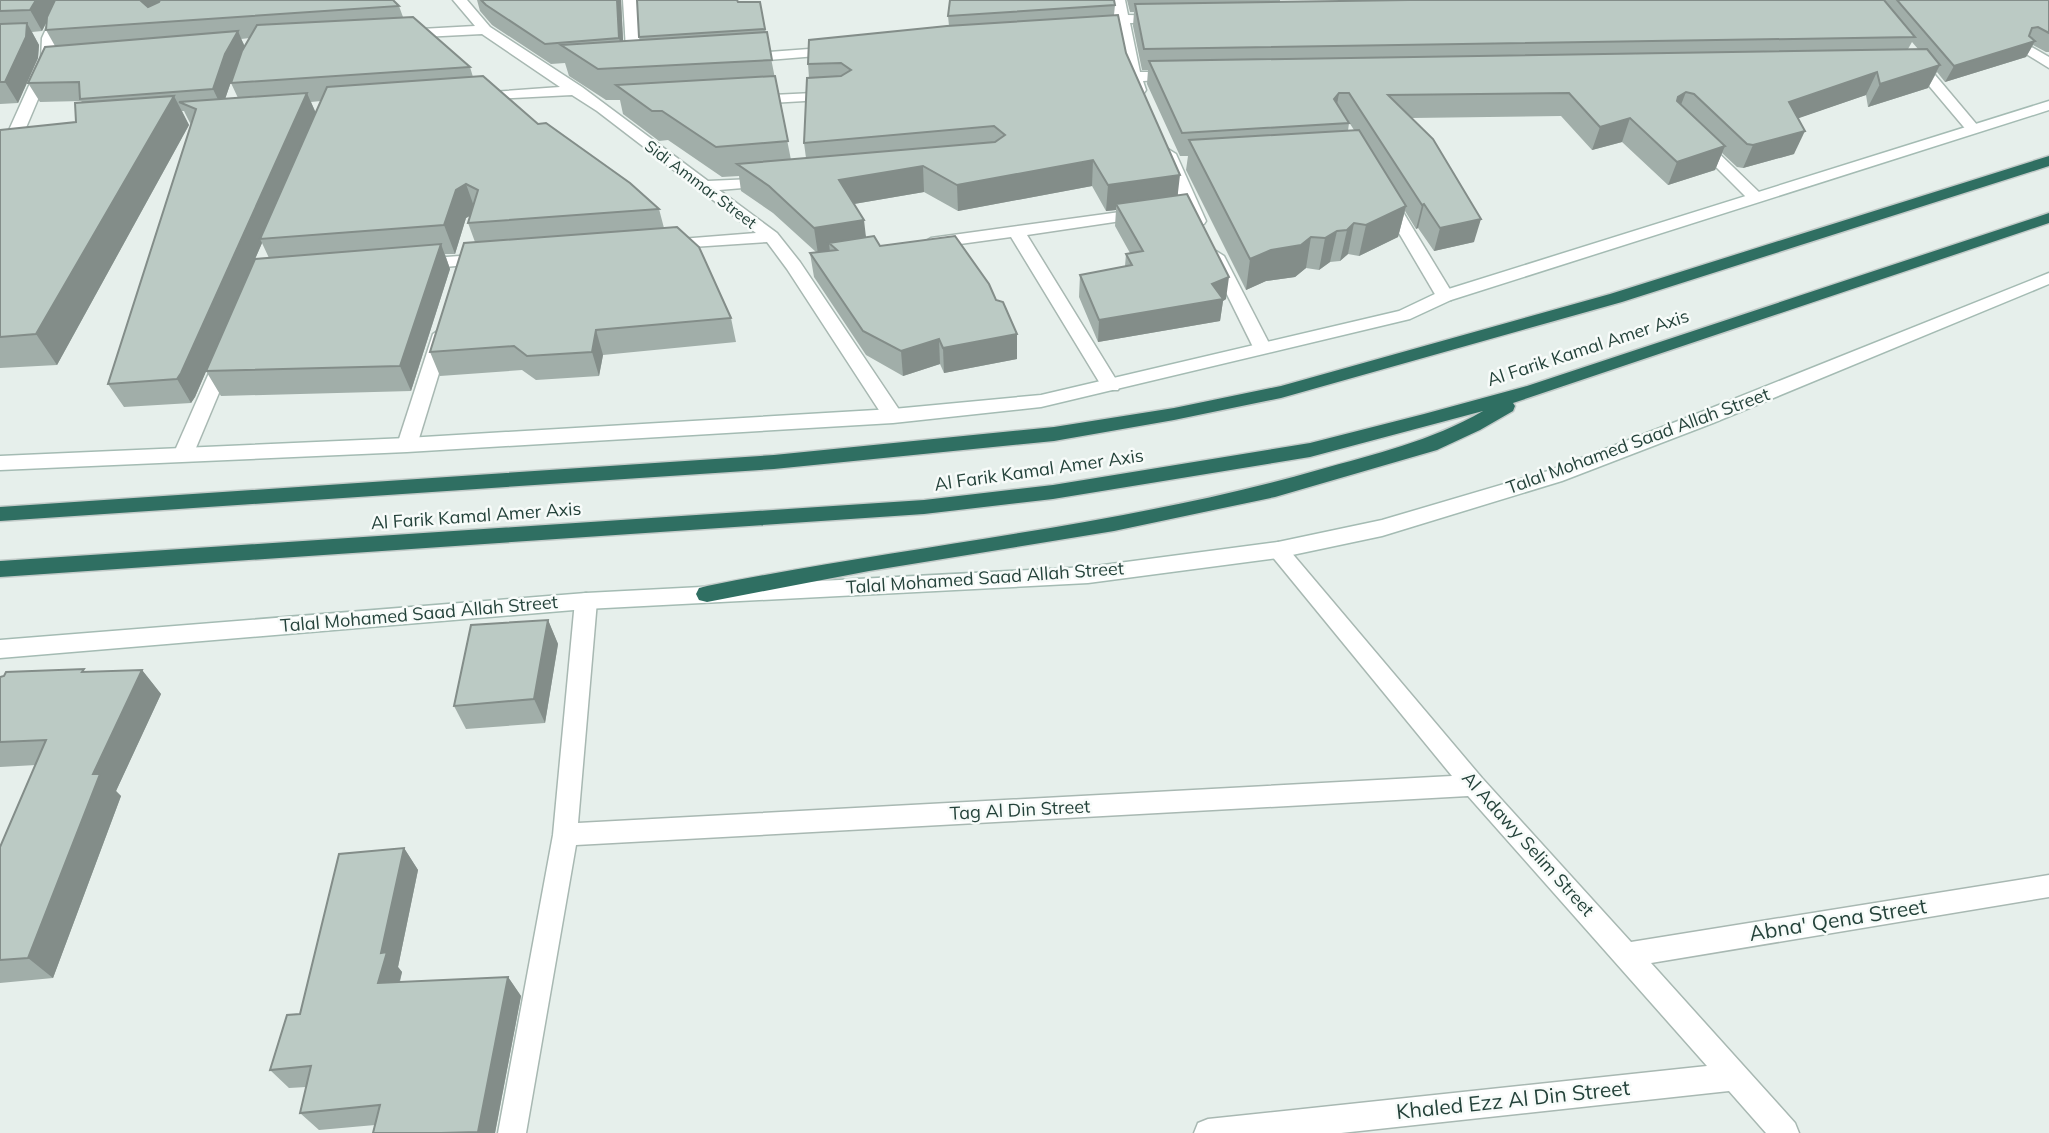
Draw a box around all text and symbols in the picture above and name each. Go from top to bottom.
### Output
street label: Sidi Ammar Street [641,135,761,233]
street label: Al Farik Kamal Amer Axis [1484,304,1692,391]
street label: Talal Mohamed Saad Allah Street [1503,382,1773,499]
street label: Al Farik Kamal Amer Axis [933,443,1145,496]
street label: Al Farik Kamal Amer Axis [370,497,582,534]
street label: Talal Mohamed Saad Allah Street [845,556,1125,599]
street label: Talal Mohamed Saad Allah Street [279,590,559,637]
street label: Al Adawy Selim Street [1457,767,1599,921]
street label: Tag Al Din Street [949,794,1091,825]
street label: Abna' Qena Street [1747,892,1928,946]
street label: Khaled Ezz Al Din Street [1395,1074,1631,1124]

